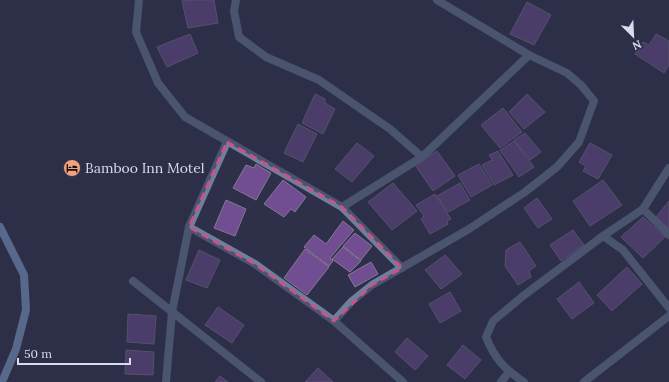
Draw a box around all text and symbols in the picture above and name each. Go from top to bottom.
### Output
north arrow [613,16,653,56]
text: N [630,37,644,53]
hotel icon: Bamboo Inn Motel [62,158,82,178]
place label: Bamboo Inn Motel [85,159,205,177]
scale bar [18,340,130,366]
text: 50 m [24,346,52,361]

